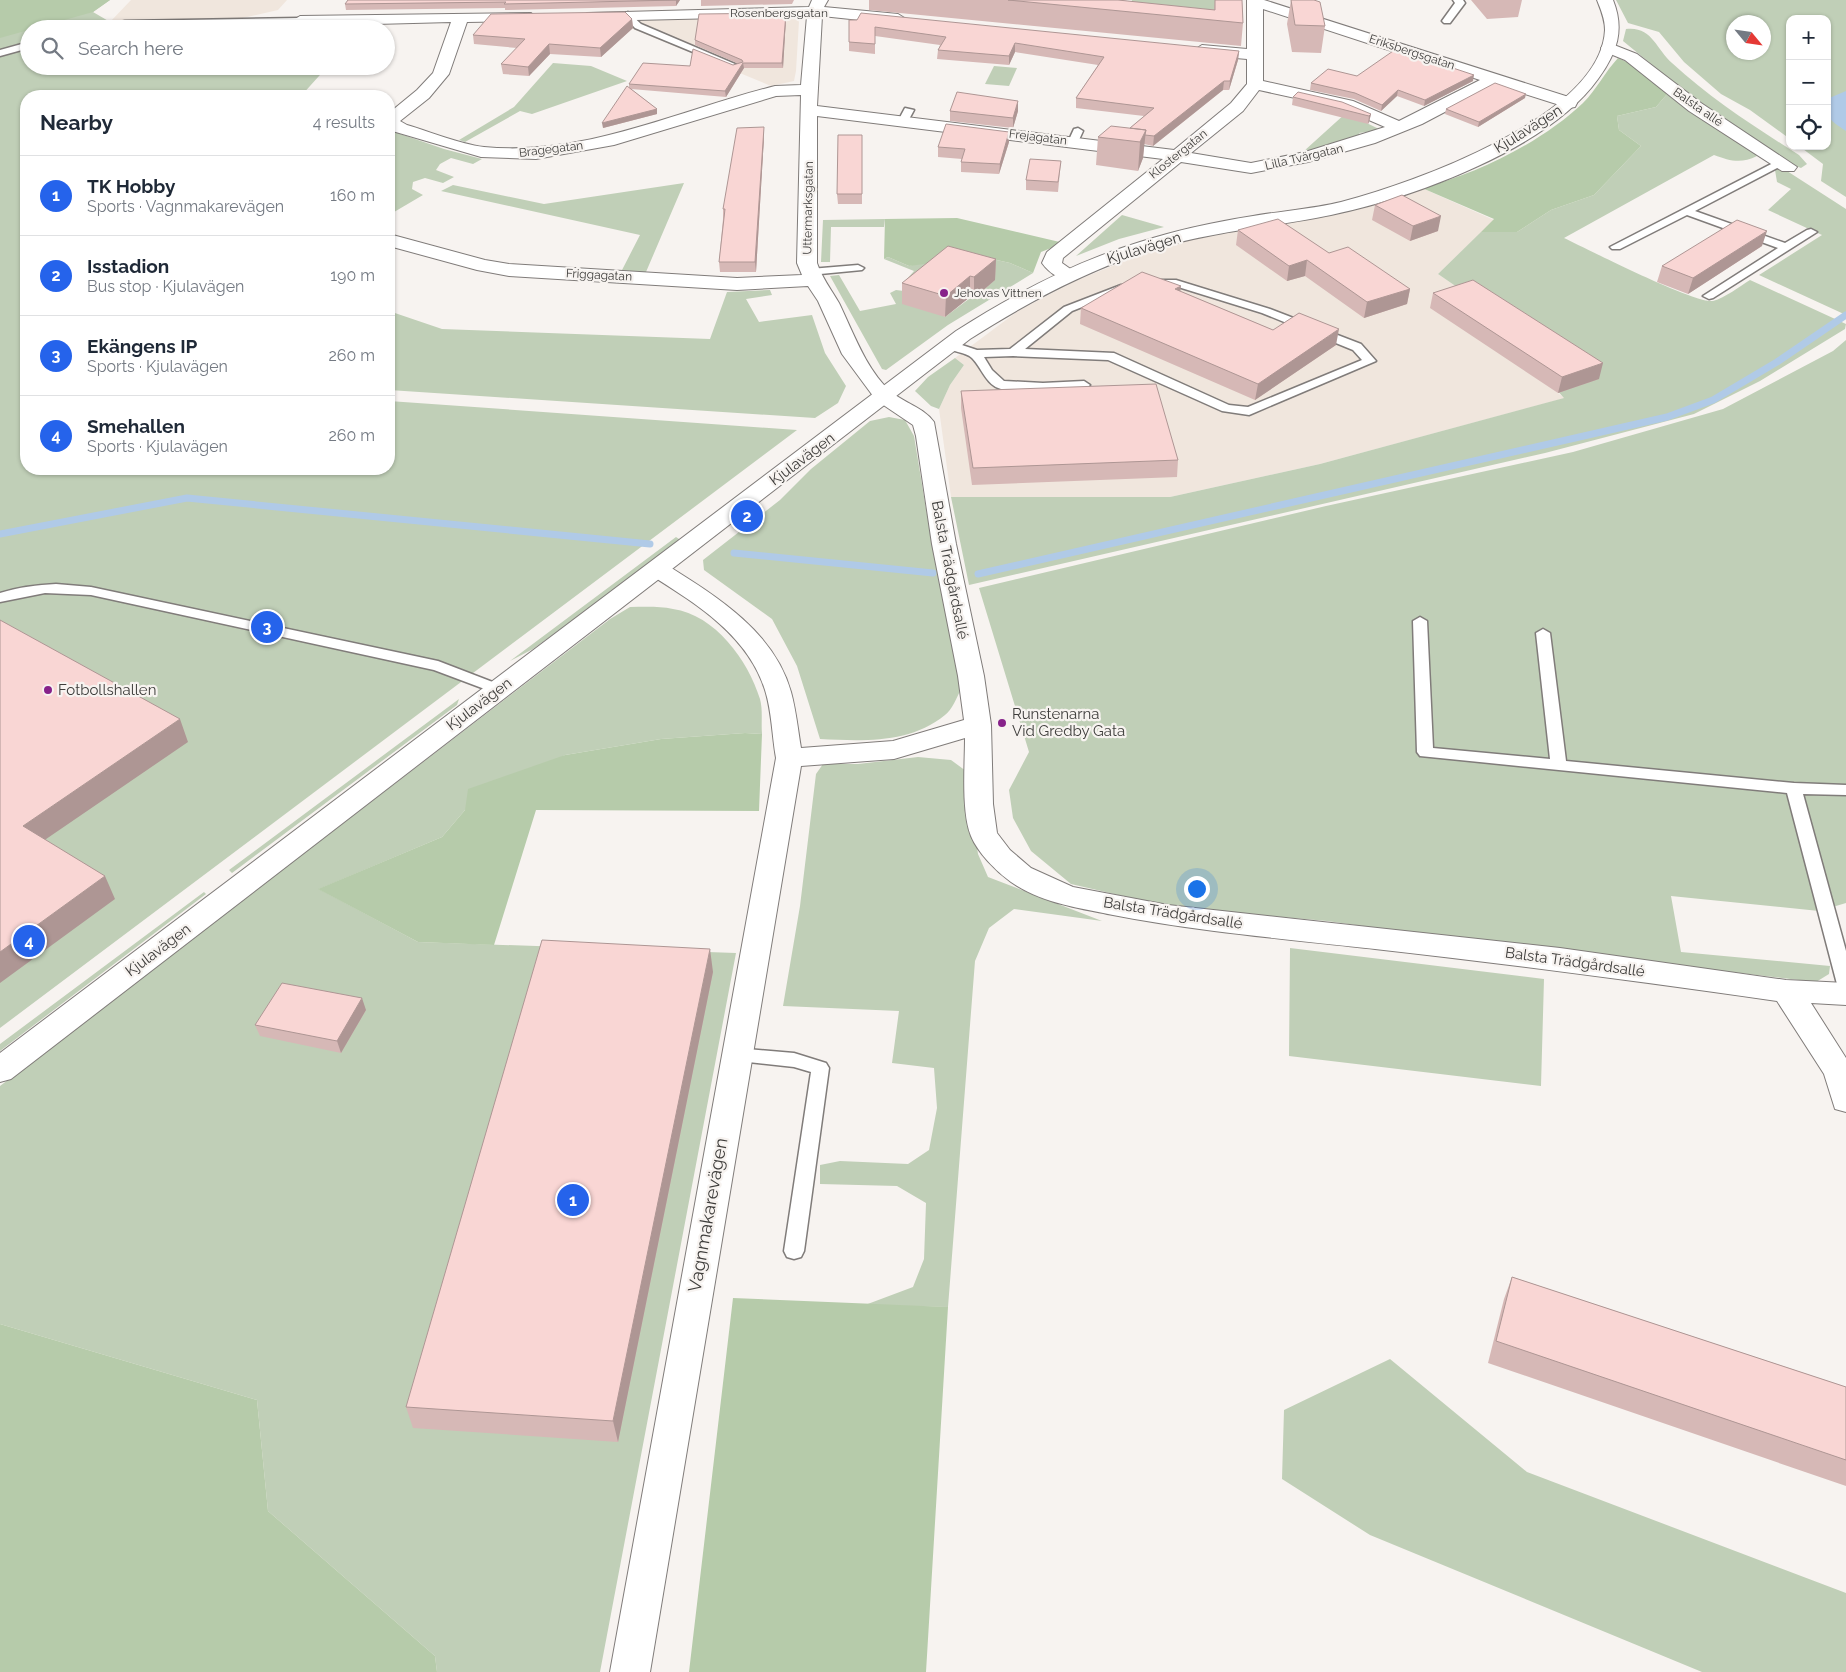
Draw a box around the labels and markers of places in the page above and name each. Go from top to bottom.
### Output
place label: Jehovas Vittnen [954,286,1042,300]
marker: Jehovas Vittnen [938,287,950,299]
pin: 2 [731,497,763,535]
pin: 3 [251,608,283,646]
place label: Fotbollshallen [58,681,156,699]
marker: Fotbollshallen [42,684,54,696]
place label: Runstenarna Vid Gredby Gata [1012,705,1125,740]
marker: Runstenarna Vid Gredby Gata [996,717,1008,729]
pin: 4 [13,922,45,960]
pin: 1 [557,1181,589,1219]

